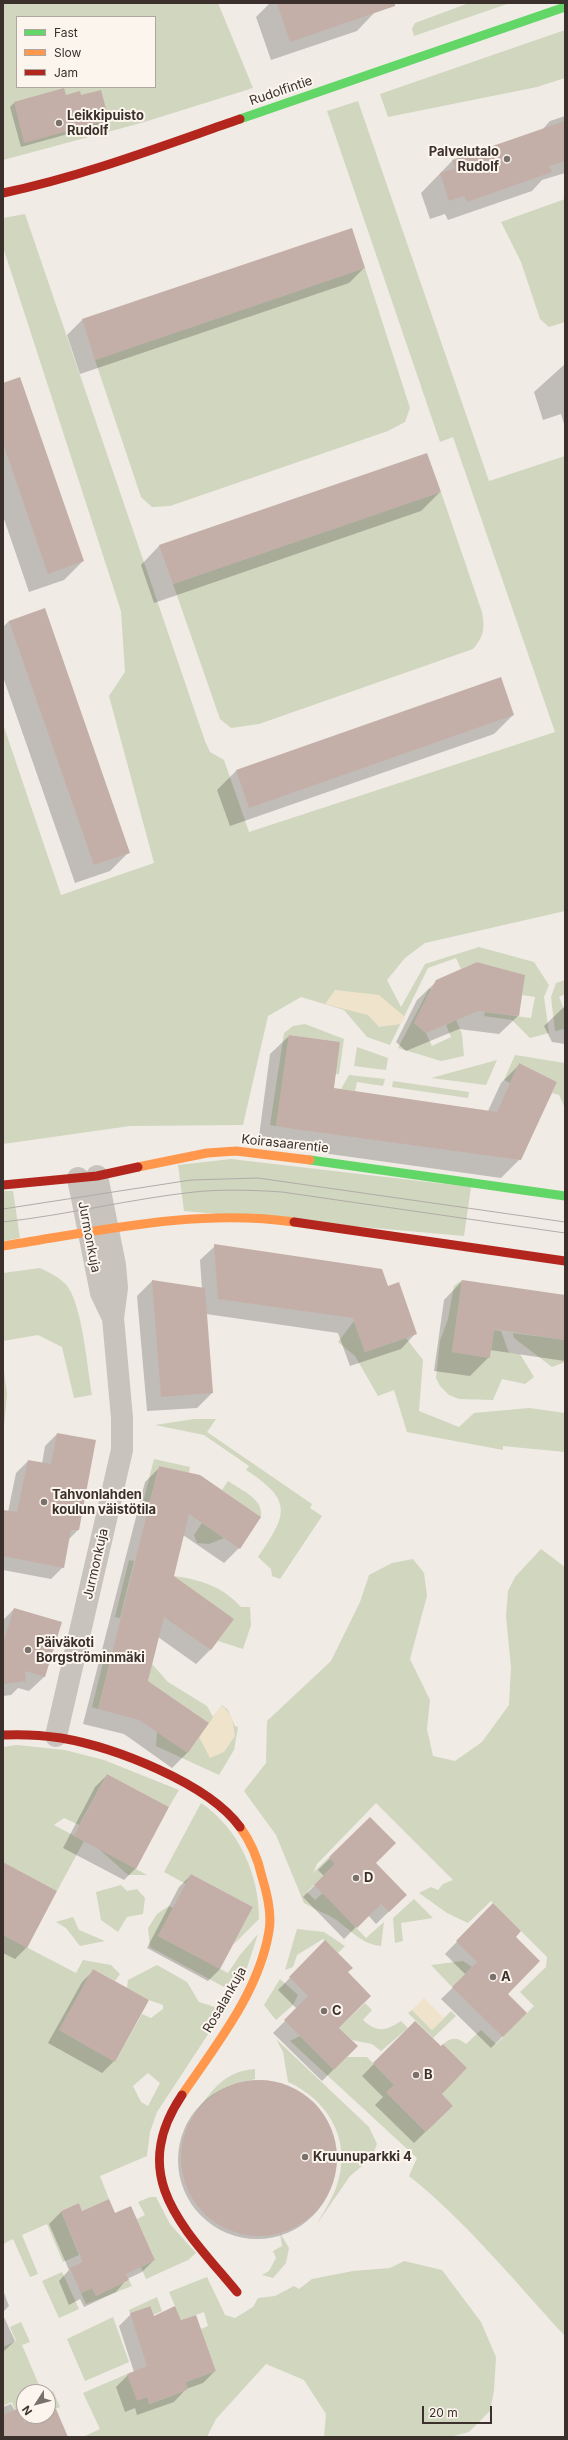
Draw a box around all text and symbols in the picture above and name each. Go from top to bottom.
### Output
legend [16,16,156,88]
text: Fast [54,25,78,40]
text: Slow [54,45,81,60]
text: Jam [54,65,78,80]
street label: Rudolfintie [247,73,315,109]
place label: Leikkipuisto Rudolf [67,108,144,139]
marker: Leikkipuisto Rudolf [54,118,64,128]
place label: Palvelutalo Rudolf [429,144,499,175]
marker: Palvelutalo Rudolf [502,154,512,164]
street label: Koirasaarentie [241,1132,329,1156]
street label: Jurmonkuja [74,1200,104,1274]
place label: Tahvonlahden koulun väistötila [52,1487,156,1518]
marker: Tahvonlahden koulun väistötila [39,1497,49,1507]
street label: Jurmonkuja [80,1527,112,1601]
place label: Päiväkoti Borgströminmäki [36,1635,145,1666]
marker: Päiväkoti Borgströminmäki [23,1645,33,1655]
place label: D [364,1870,373,1886]
marker: D [351,1873,361,1883]
street label: Rosalankuja [200,1964,250,2036]
place label: A [501,1969,511,1985]
marker: A [488,1972,498,1982]
place label: C [332,2003,342,2019]
marker: C [319,2006,329,2016]
place label: B [424,2067,433,2083]
marker: B [411,2070,421,2080]
place label: Kruunuparkki 4 [313,2149,412,2165]
marker: Kruunuparkki 4 [300,2152,310,2162]
north arrow [16,2384,56,2424]
scale bar [424,2398,494,2424]
text: N [19,2403,35,2418]
text: 20 m [429,2405,458,2420]

